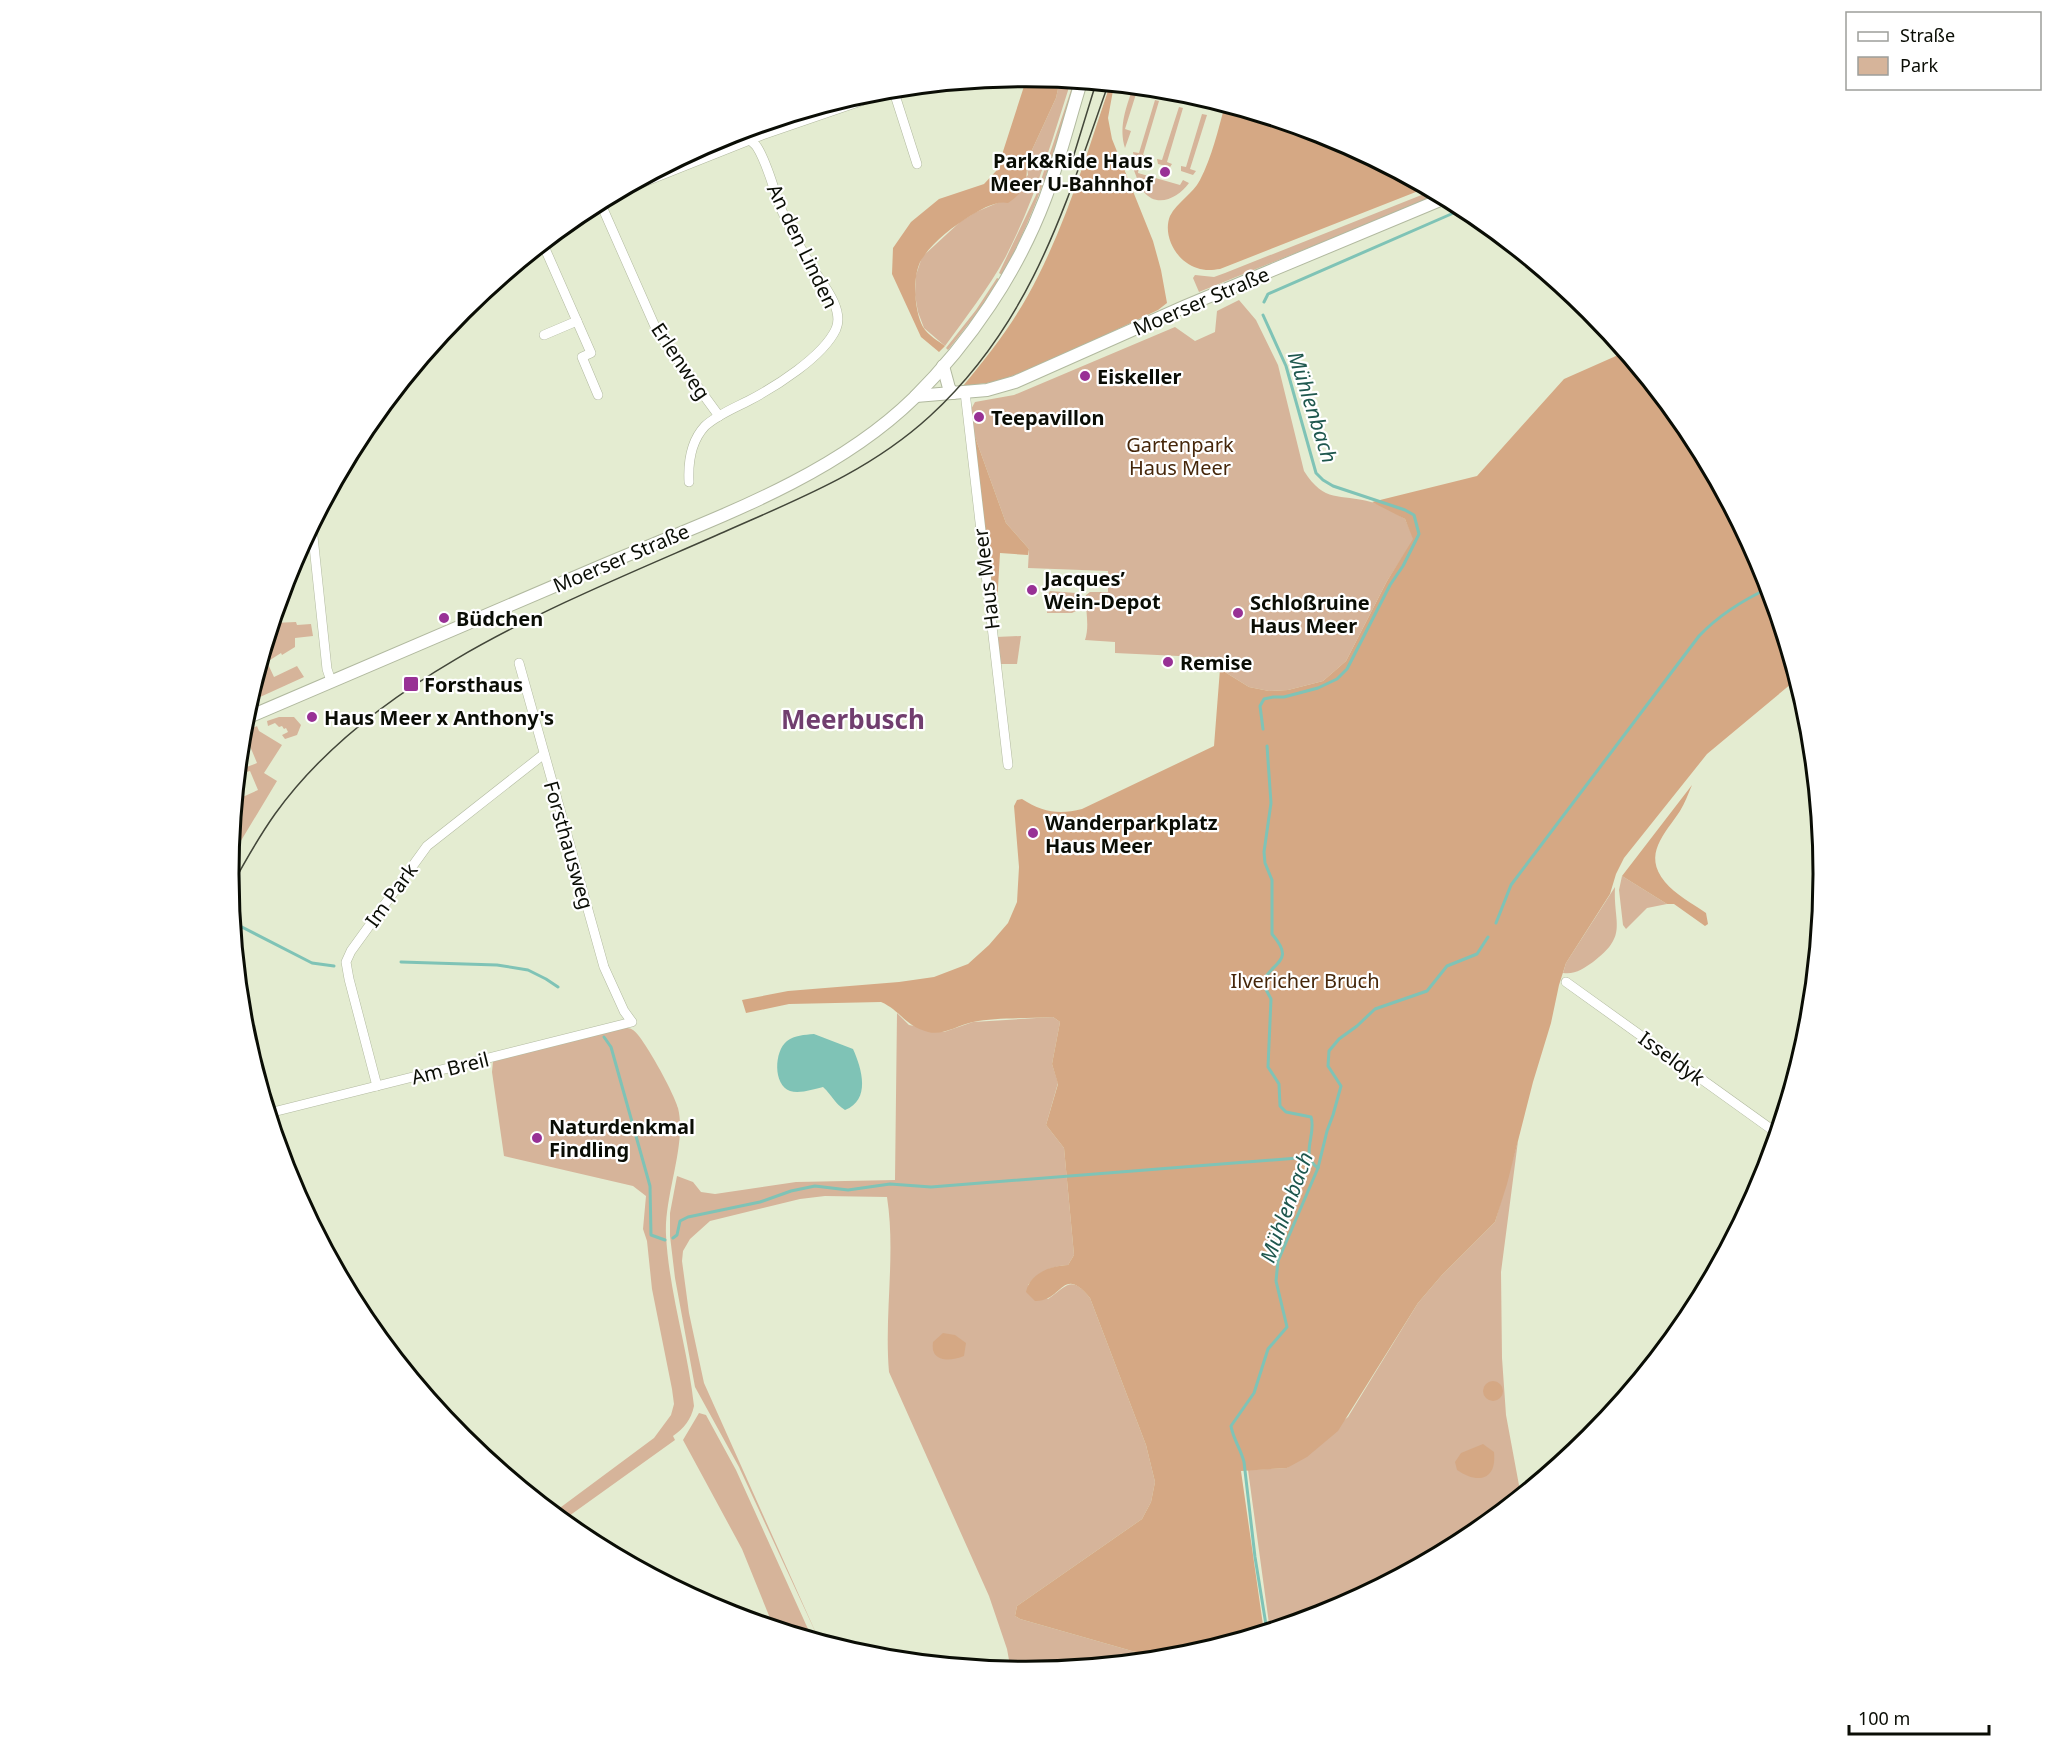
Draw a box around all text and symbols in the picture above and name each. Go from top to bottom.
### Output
legend [1846,12,2041,90]
text: Straße [1900,23,1955,47]
text: Park [1900,53,1938,77]
place label: Park&Ride Haus Meer U-Bahnhof [990,147,1154,197]
marker: Park&Ride Haus Meer U-Bahnhof [1158,165,1172,179]
street label: An den Linden [761,179,845,313]
street label: Moerser Straße [1129,260,1273,342]
street label: Erlenweg [645,317,717,405]
water label: Mühlenbach [1282,348,1344,466]
place label: Eiskeller [1097,363,1181,390]
marker: Eiskeller [1078,369,1092,383]
place label: Teepavillon [991,404,1104,431]
marker: Teepavillon [972,410,986,424]
park label: Gartenpark Haus Meer [1126,431,1234,481]
street label: Moerser Straße [549,517,693,599]
street label: Haus Meer [966,527,1006,631]
place label: Jacques’ Wein-Depot [1042,565,1161,615]
marker: Jacques’ Wein-Depot [1025,583,1039,597]
place label: Schloßruine Haus Meer [1250,589,1370,639]
place label: Büdchen [456,605,543,632]
marker: Schloßruine Haus Meer [1231,606,1245,620]
marker: Büdchen [437,611,451,625]
place label: Remise [1180,649,1253,676]
marker: Remise [1161,655,1175,669]
place label: Forsthaus [424,671,523,698]
marker: Forsthaus [402,675,420,693]
district label: Meerbusch [781,701,925,737]
place label: Haus Meer x Anthony's [324,704,554,731]
marker: Haus Meer x Anthony's [305,710,319,724]
street label: Forsthausweg [538,778,600,912]
place label: Wanderparkplatz Haus Meer [1045,809,1218,859]
marker: Wanderparkplatz Haus Meer [1026,826,1040,840]
street label: Im Park [359,857,424,932]
park label: Ilvericher Bruch [1230,967,1380,994]
street label: Isseldyk [1633,1025,1711,1091]
street label: Am Breil [408,1045,492,1091]
place label: Naturdenkmal Findling [549,1113,695,1163]
marker: Naturdenkmal Findling [530,1131,544,1145]
water label: Mühlenbach [1253,1148,1319,1266]
scale bar [1849,1698,1988,1736]
text: 100 m [1858,1706,1910,1730]

